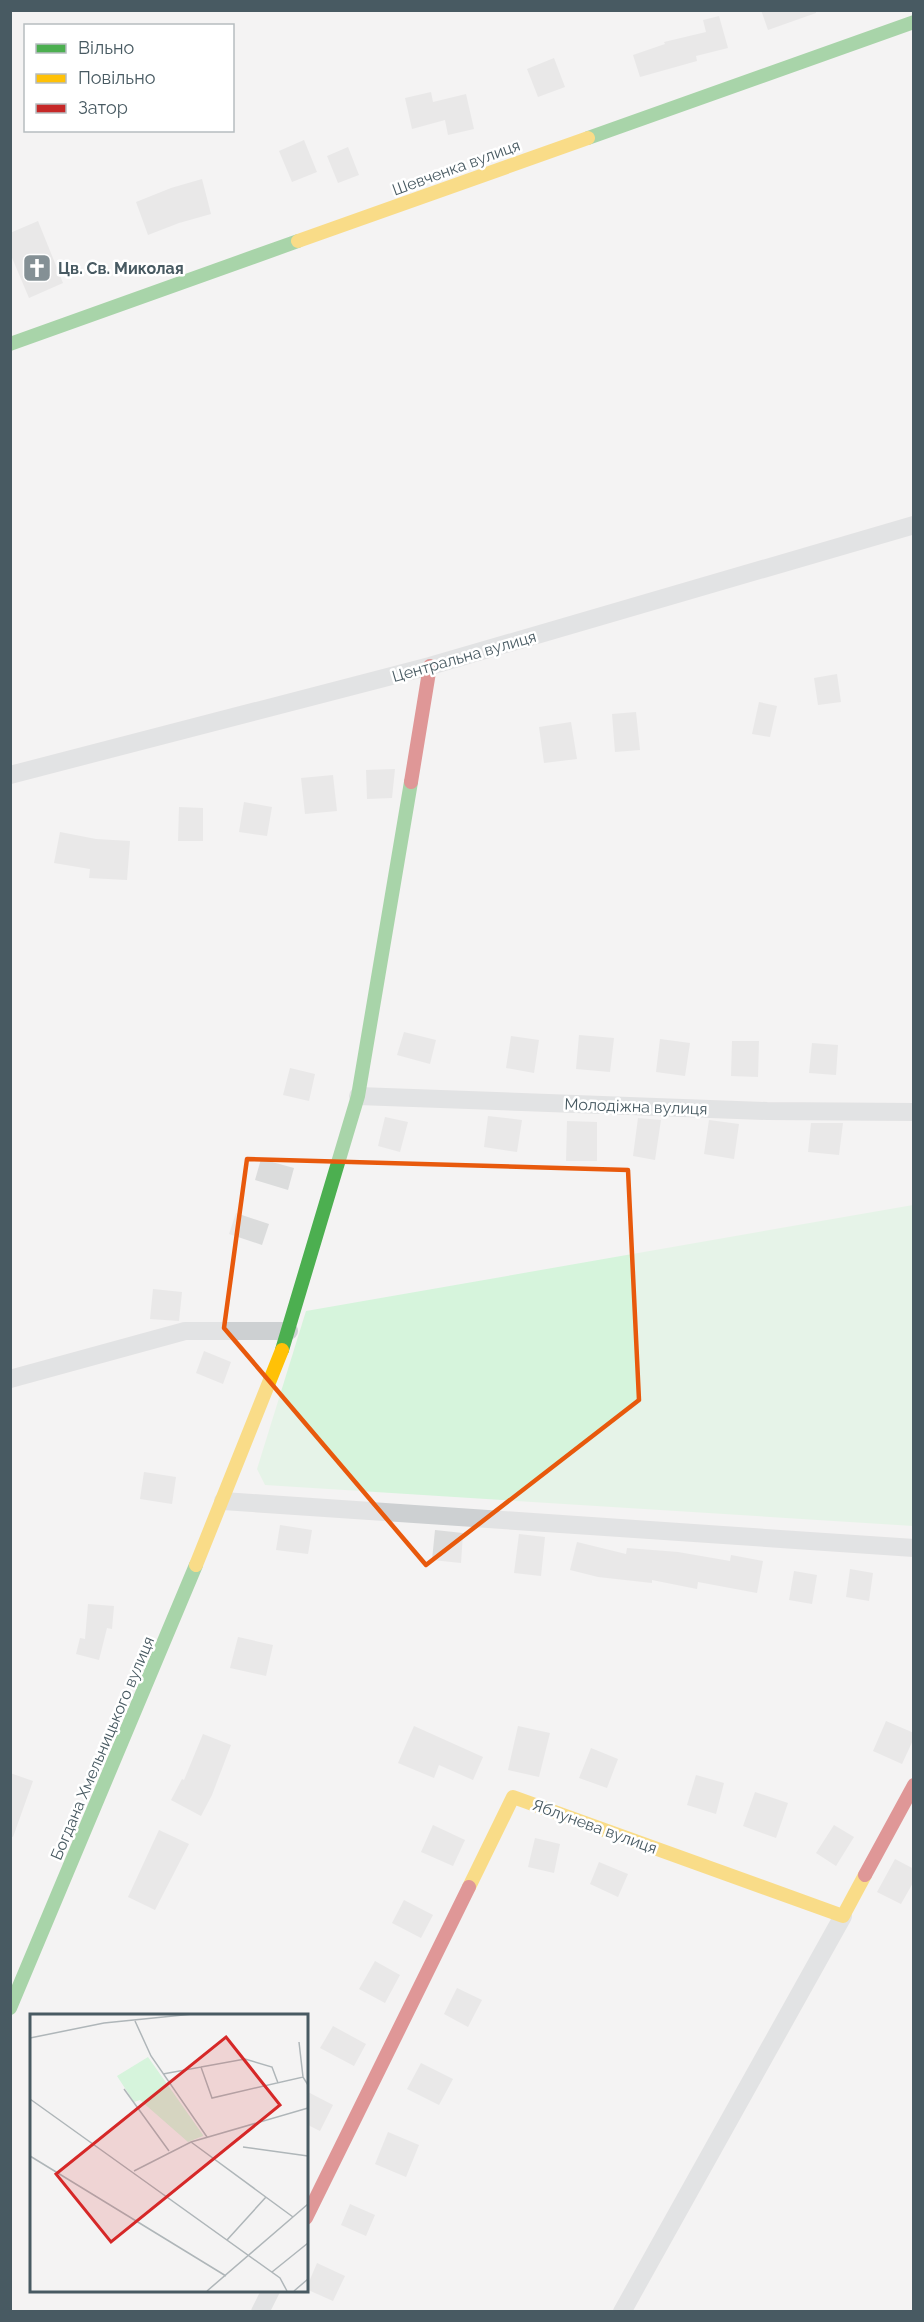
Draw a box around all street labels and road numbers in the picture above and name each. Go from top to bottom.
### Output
street label: Шевченка вулиця [390,136,523,199]
street label: Центральна вулиця [390,627,538,686]
street label: Молодіжна вулиця [564,1095,708,1118]
street label: Богдана Хмельницького вулиця [47,1634,158,1863]
street label: Яблунева вулиця [530,1795,660,1858]

